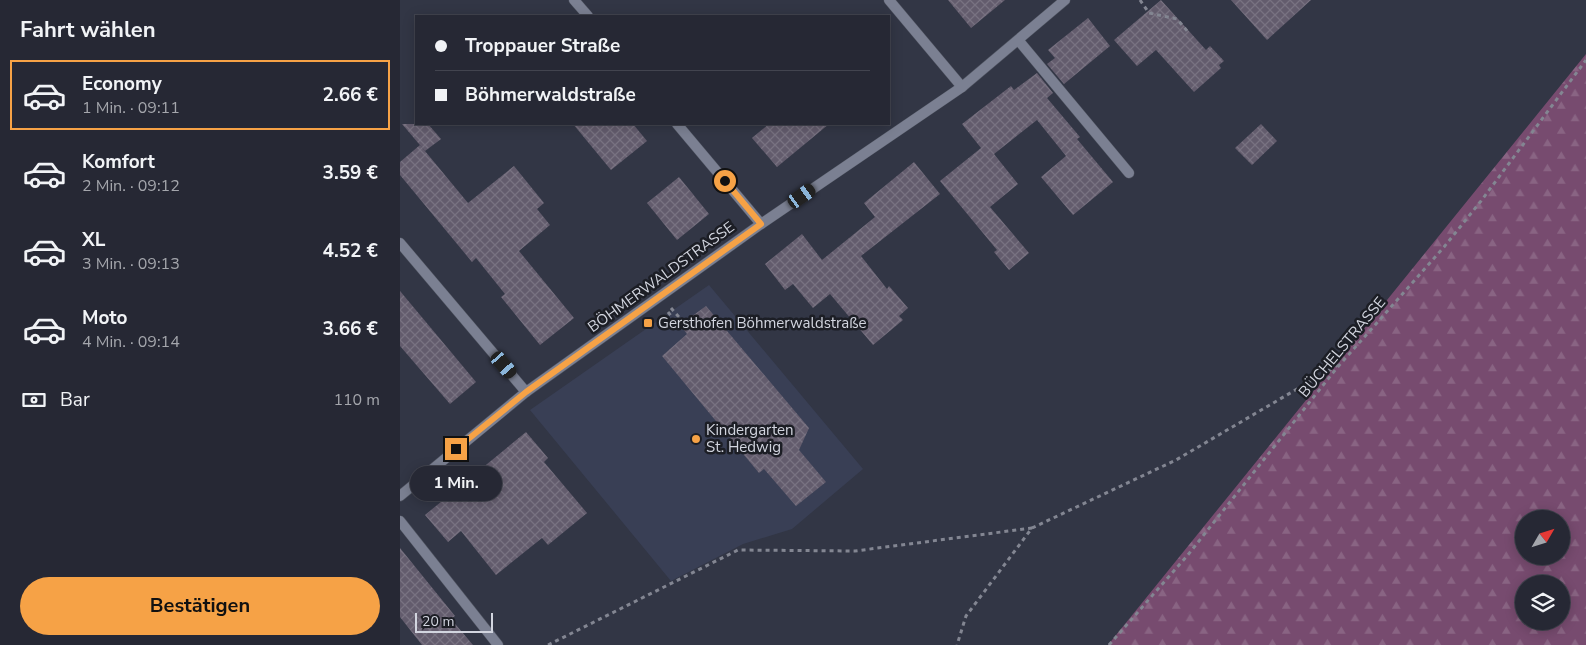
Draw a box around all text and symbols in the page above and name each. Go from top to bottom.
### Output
text: Fahrt wählen [20,15,156,45]
text: Troppauer Straße [465,33,620,59]
text: Economy [82,71,162,97]
icon: car [22,73,67,118]
text: 2.66 € [323,82,378,108]
text: Böhmerwaldstraße [465,82,636,108]
text: 1 Min. · 09:11 [82,97,180,119]
text: Komfort [82,149,155,175]
icon: car [22,151,67,196]
text: 3.59 € [323,160,378,186]
route start [714,170,736,192]
text: 2 Min. · 09:12 [82,175,180,197]
car [785,181,818,211]
street label: BÖHMERWALDSTRASSE [584,217,738,337]
text: XL [82,227,105,253]
icon: car [22,229,67,274]
text: 4.52 € [323,238,378,264]
text: 3 Min. · 09:13 [82,253,180,275]
street label: BÜCHELSTRASSE [1294,293,1390,401]
text: Moto [82,305,128,331]
icon: car [22,307,67,352]
place label: Gersthofen Böhmerwaldstraße [658,313,867,333]
text: 3.66 € [323,316,378,342]
marker: Gersthofen Böhmerwaldstraße [642,317,654,329]
text: 4 Min. · 09:14 [82,331,180,353]
car [488,349,519,381]
icon: cash [20,386,48,414]
text: Bar [60,387,90,413]
text: 110 m [333,389,380,411]
place label: Kindergarten St. Hedwig [706,420,794,457]
marker: Kindergarten St. Hedwig [690,433,702,445]
route end [445,438,467,460]
callout: 1 Min. [410,466,502,502]
text: 1 Min. [433,472,479,494]
north arrow [1515,510,1570,565]
map controls [1515,510,1570,630]
button: layers [1515,575,1570,630]
button: Bestätigen [20,577,380,635]
scale bar [415,610,492,633]
text: 20 m [422,612,454,631]

